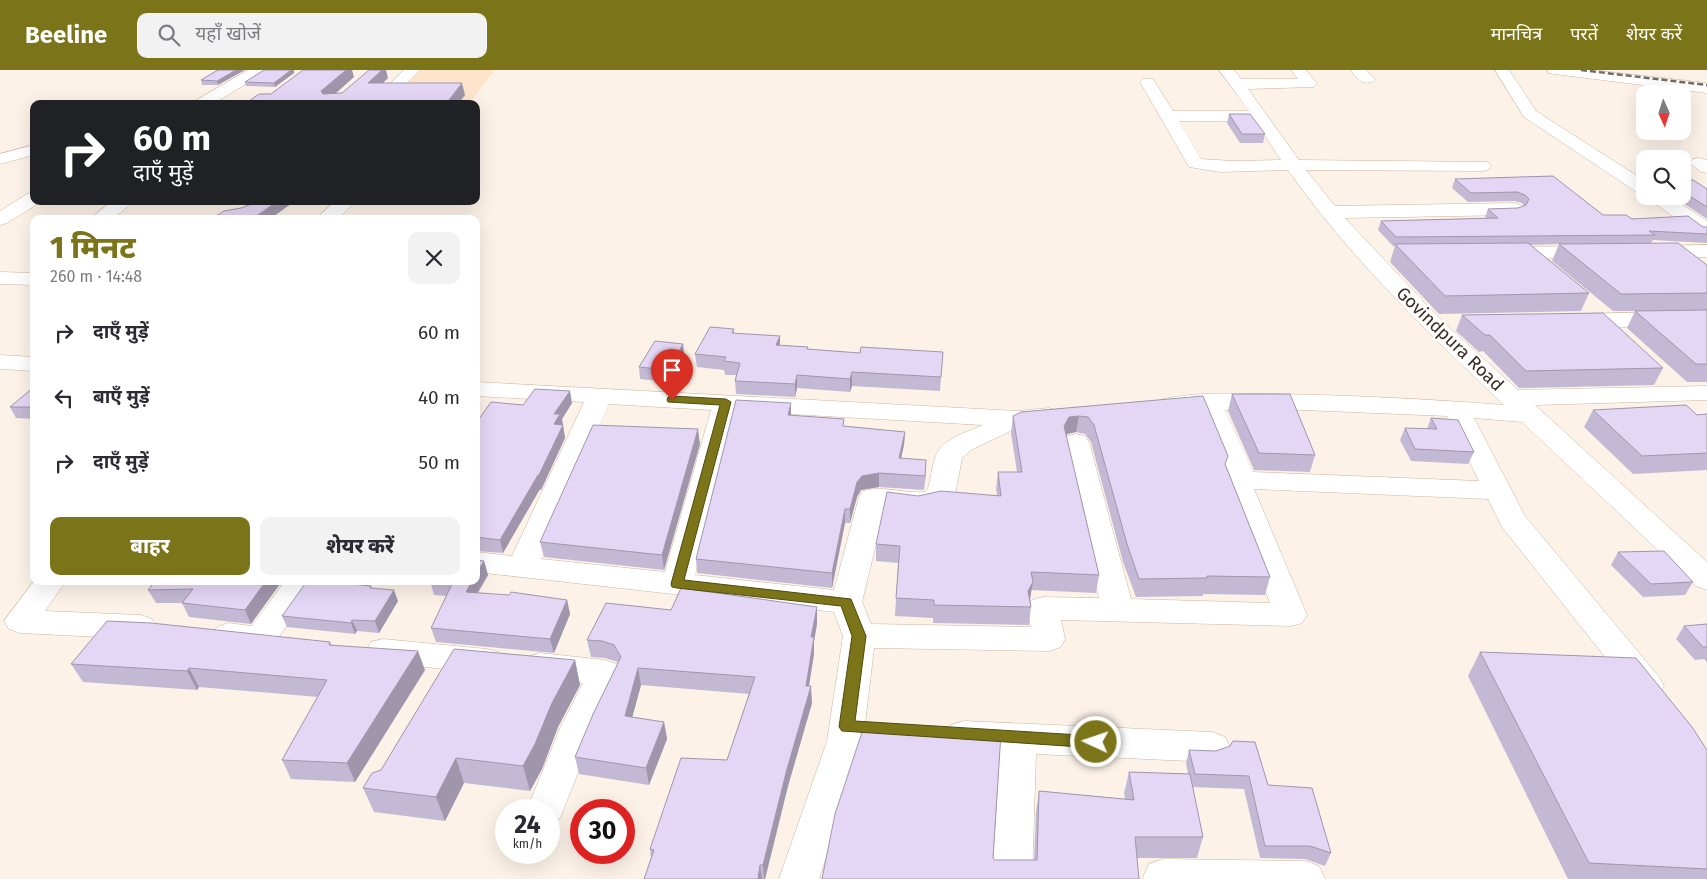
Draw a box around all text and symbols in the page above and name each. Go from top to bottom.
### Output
search box [137,13,487,58]
text: Beeline [25,21,107,49]
icon: search [155,21,183,49]
text: यहाँ खोजें [195,22,261,45]
text: मानचित्र [1491,23,1542,45]
text: परतें [1570,23,1598,45]
text: शेयर करें [1626,23,1682,45]
north arrow [1636,85,1691,140]
map controls [1636,85,1691,205]
text: 60 m [133,117,211,159]
icon: right [50,120,115,185]
button: search [1636,150,1691,205]
text: दाएँ मुड़ें [133,159,193,186]
text: 1 मिनट [50,230,136,266]
button: close [408,232,460,284]
text: 260 m · 14:48 [50,267,142,286]
street label: Govindpura Road [1392,282,1508,396]
icon: right [50,319,78,347]
text: दाएँ मुड़ें [93,320,149,343]
text: 60 m [418,321,460,344]
pin [651,349,693,400]
icon: arrive [658,356,686,384]
icon: left [50,384,78,412]
text: बाएँ मुड़ें [93,385,150,408]
text: 40 m [418,386,460,409]
icon: right [50,449,78,477]
text: दाएँ मुड़ें [93,450,149,473]
text: 50 m [419,451,460,474]
button: बाहर [50,517,250,575]
button: शेयर करें [260,517,460,575]
position arrow [1069,715,1121,767]
speed limit sign: 30 [570,799,635,864]
text: 24 [514,810,541,840]
text: km/h [513,837,542,851]

